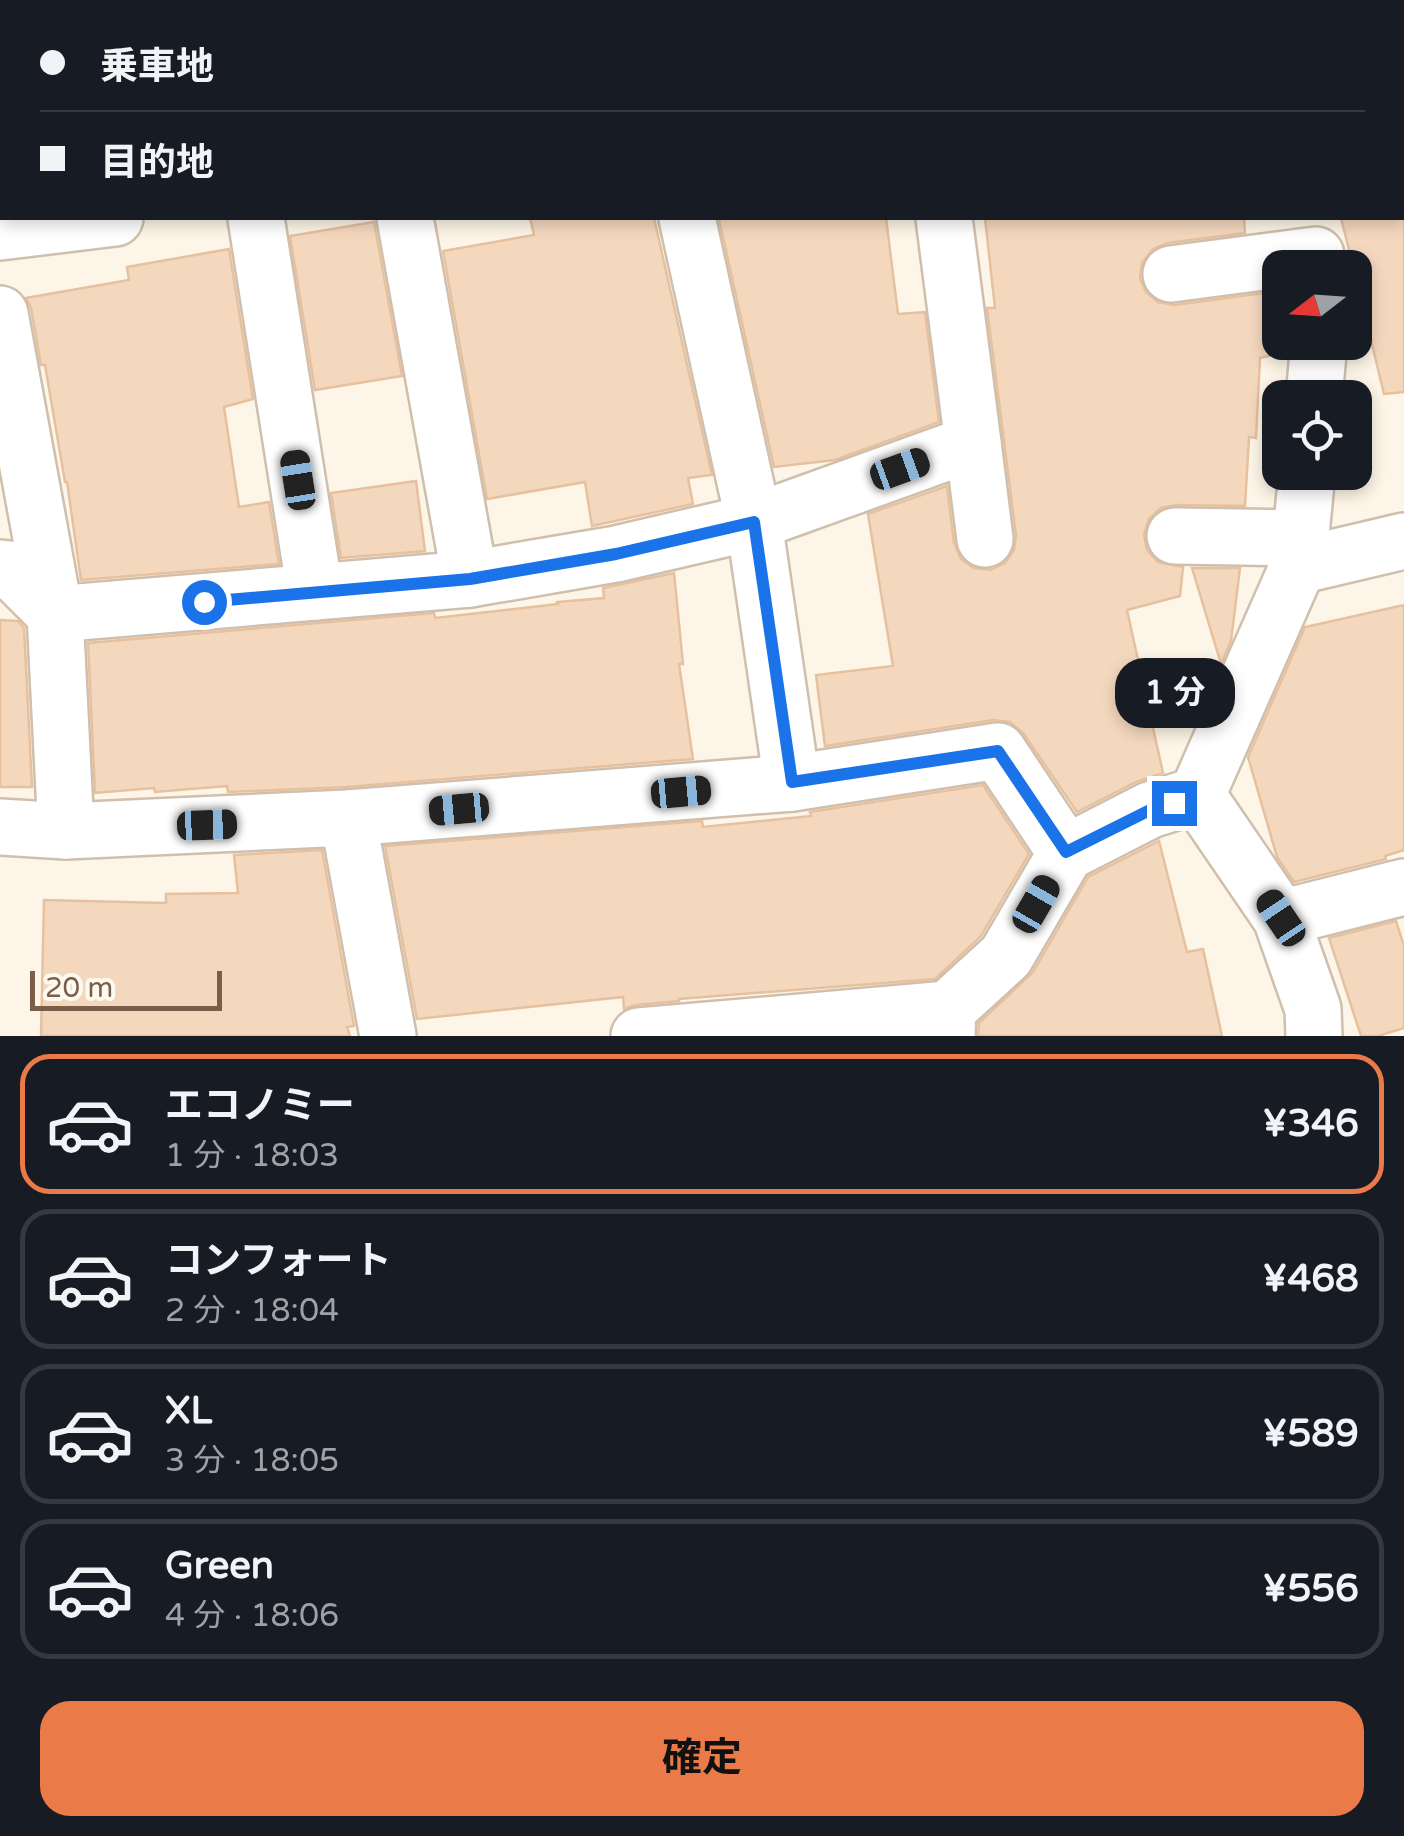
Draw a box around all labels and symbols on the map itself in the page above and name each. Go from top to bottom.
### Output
north arrow [1262,250,1372,360]
car [867,445,933,493]
car [278,448,318,512]
route start [182,580,227,625]
callout: 1 分 [1114,658,1234,728]
car [650,774,712,810]
route end [1152,781,1197,826]
car [428,791,490,827]
car [176,809,238,841]
car [1008,871,1064,937]
car [1252,885,1310,951]
scale bar [30,966,222,1010]

